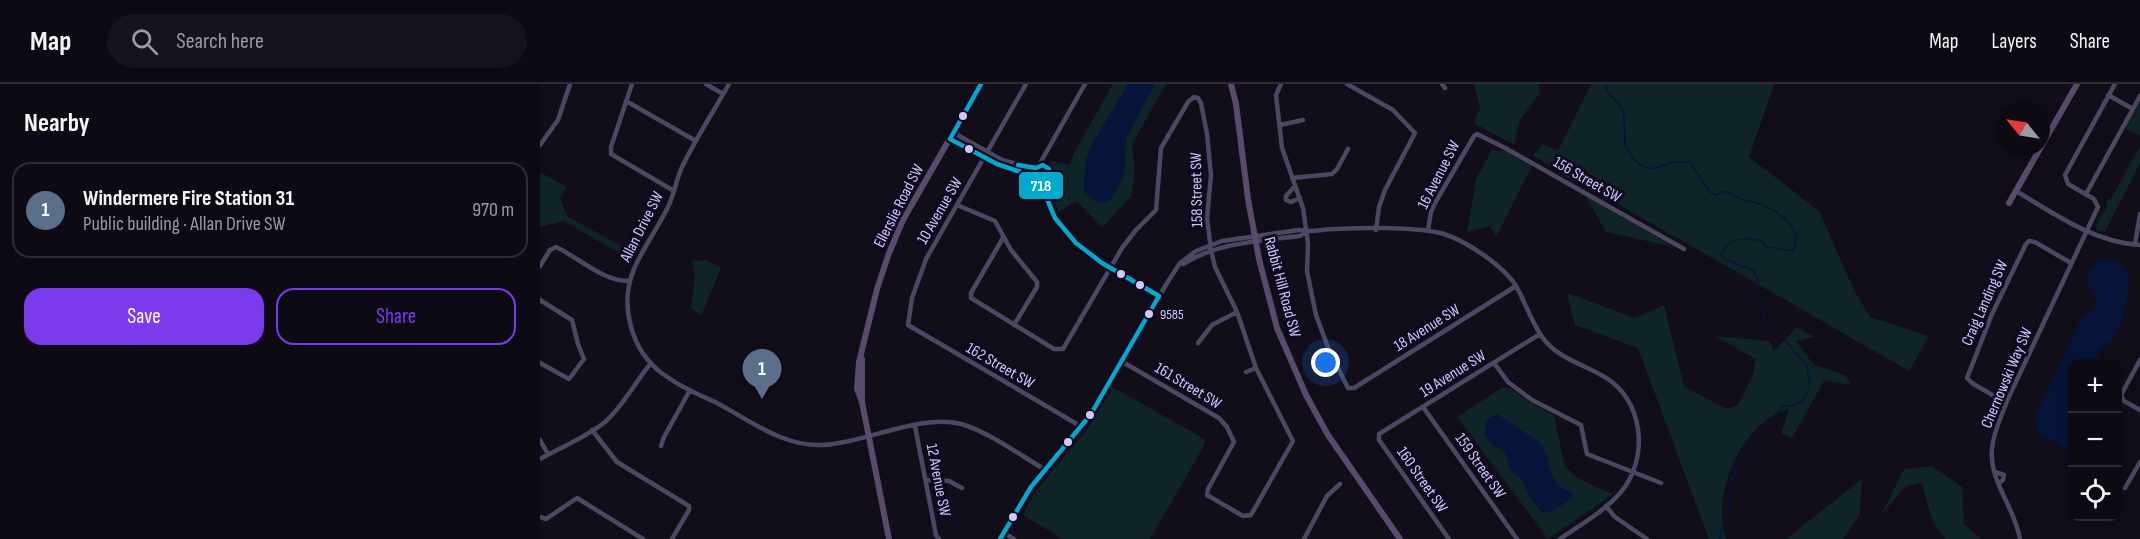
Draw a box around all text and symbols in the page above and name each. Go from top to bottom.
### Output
search box [107,14,527,68]
text: Map [30,25,71,58]
icon: search [128,25,161,58]
text: Search here [176,28,264,55]
text: Map [1929,29,1958,54]
text: Layers [1991,29,2037,54]
text: Share [2070,29,2110,54]
north arrow [1996,102,2050,156]
text: Nearby [24,108,90,139]
unlabelled marker [957,110,969,122]
street label: 16 Avenue SW [1414,137,1465,212]
unlabelled marker [963,143,975,155]
street label: 158 Street SW [1187,152,1207,228]
street label: 156 Street SW [1550,153,1625,207]
street label: Ellerslie Road SW [870,161,928,251]
line badge: 718 [1018,171,1064,200]
street label: 10 Avenue SW [913,174,967,248]
text: 718 [1031,177,1052,196]
text: Windermere Fire Station 31 [83,185,294,212]
street label: Allan Drive SW [616,188,668,266]
text: 1 [42,198,49,222]
text: 970 m [472,198,514,222]
text: Public building · Allan Drive SW [83,212,286,236]
street label: Rabbit Hill Road SW [1259,235,1305,340]
street label: Craig Landing SW [1958,257,2013,349]
unlabelled marker [1115,268,1127,280]
unlabelled marker [1134,279,1146,291]
button: Save [24,288,264,345]
button: Share [276,288,516,345]
street label: 18 Avenue SW [1391,300,1464,356]
place label: 9585 [1160,306,1184,323]
marker: 9585 [1143,308,1155,320]
street label: Chernowski Way SW [1977,324,2037,431]
street label: 162 Street SW [963,339,1038,393]
street label: 19 Avenue SW [1417,346,1490,402]
your location [1311,348,1340,377]
pin: 1 [742,350,782,399]
street label: 161 Street SW [1151,359,1225,414]
map controls [2068,359,2122,521]
button: + [2068,359,2122,413]
unlabelled marker [1084,409,1096,421]
button: − [2068,413,2122,467]
street label: 159 Street SW [1451,430,1510,503]
unlabelled marker [1062,436,1074,448]
street label: 12 Avenue SW [922,442,954,519]
street label: 160 Street SW [1392,443,1452,517]
button: locate [2068,467,2122,521]
unlabelled marker [1007,511,1019,523]

